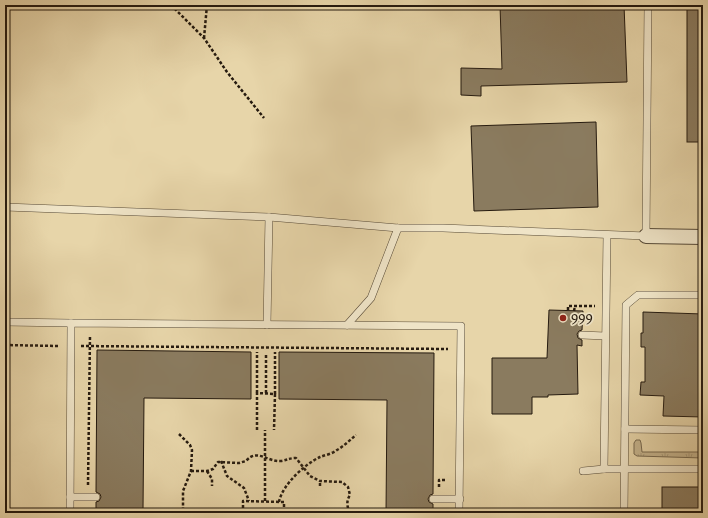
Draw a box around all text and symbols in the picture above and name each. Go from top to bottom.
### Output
place label: 999 [571,307,593,329]
marker: 999 [558,313,568,323]

